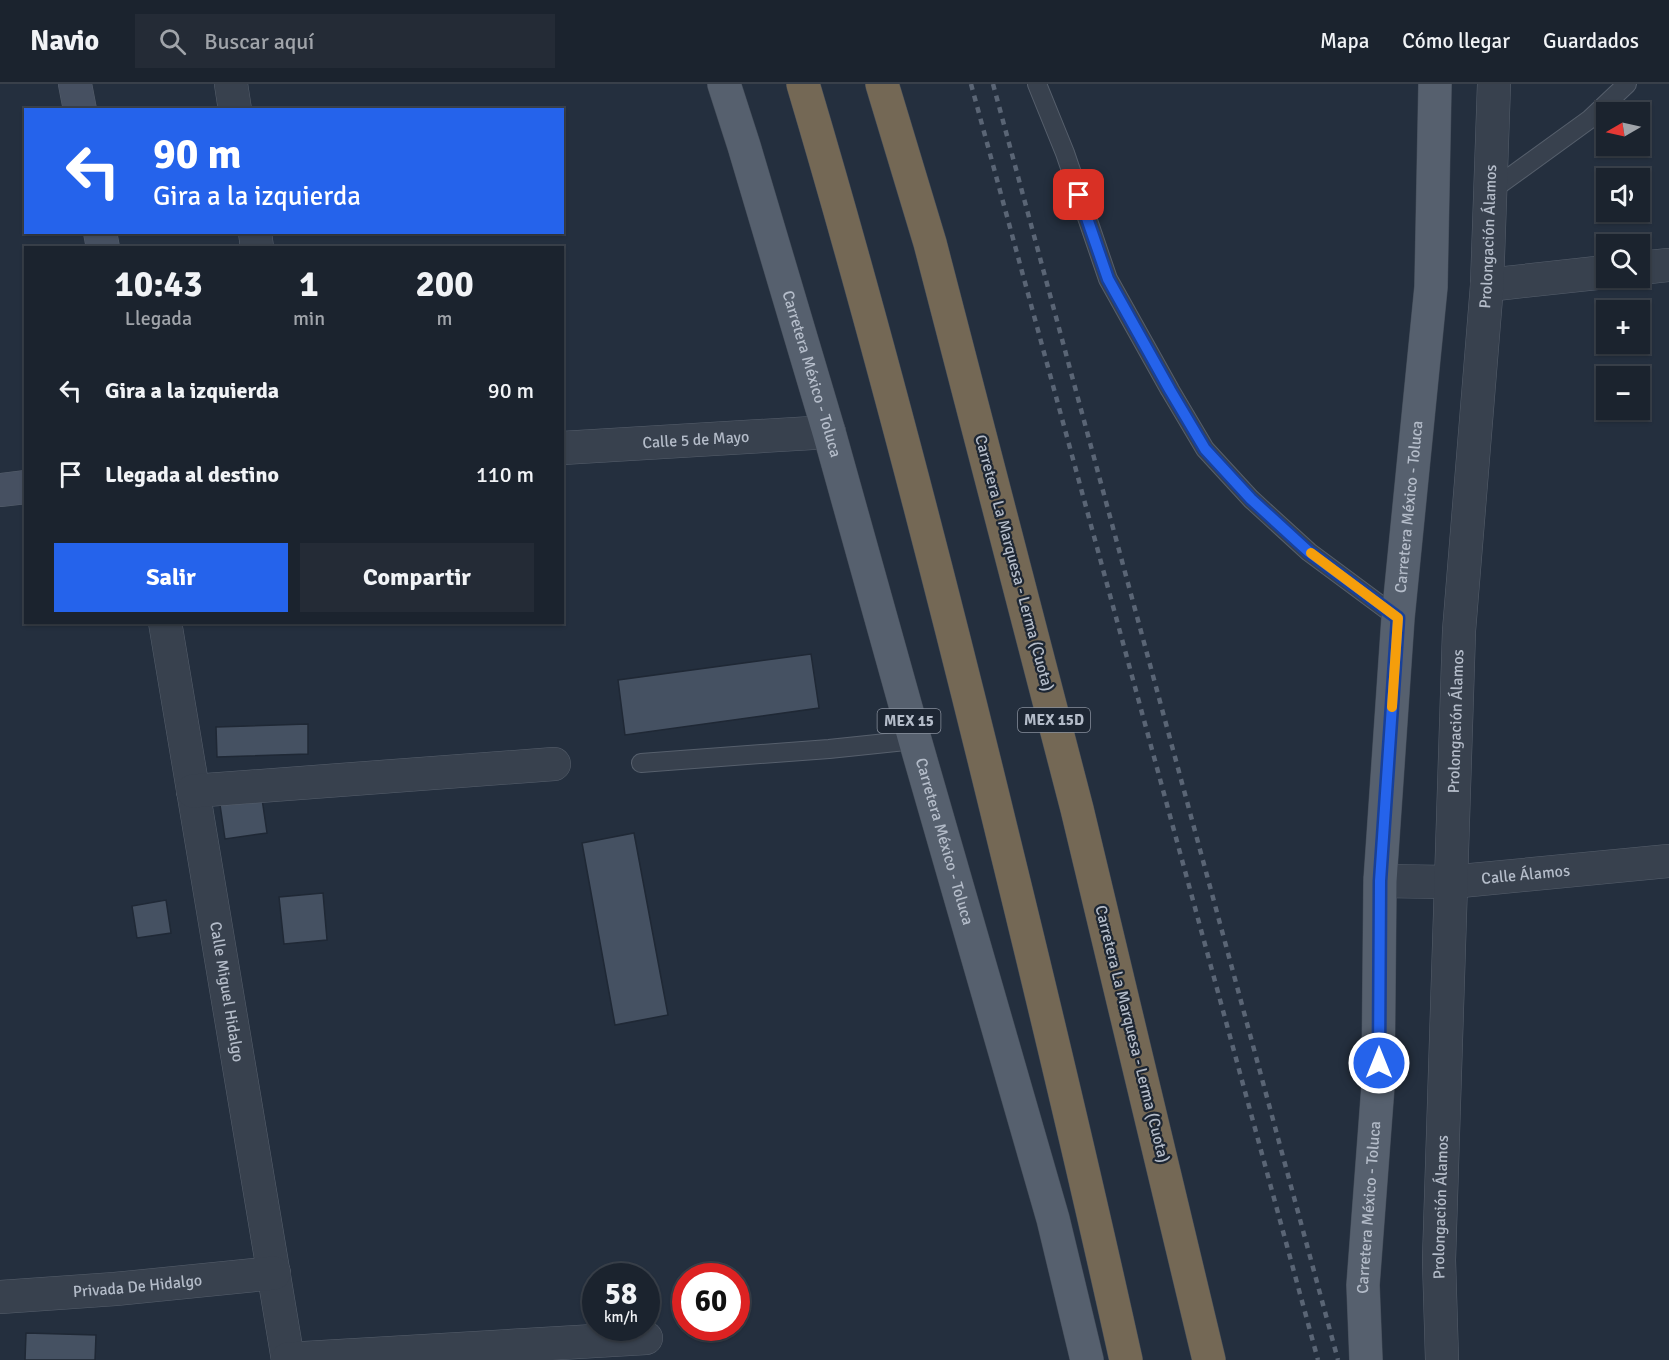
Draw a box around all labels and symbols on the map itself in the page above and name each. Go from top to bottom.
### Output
north arrow [1596,102,1650,156]
street label: Prolongación Álamos [1475,164,1501,309]
pin [1053,169,1104,220]
street label: Carretera México - Toluca [778,288,846,460]
street label: Carretera México - Toluca [1391,420,1428,594]
street label: Calle 5 de Mayo [642,427,750,453]
street label: Carretera La Marquesa - Lerma (Cuota) [970,433,1058,693]
street label: Prolongación Álamos [1444,649,1468,794]
road number: MEX 15D [1018,708,1090,732]
road number: MEX 15 [878,709,940,733]
street label: Carretera México - Toluca [911,756,978,928]
street label: Calle Álamos [1480,861,1571,889]
street label: Carretera La Marquesa - Lerma (Cuota) [1090,903,1174,1165]
street label: Calle Miguel Hidalgo [205,920,248,1064]
position arrow [1347,1031,1411,1095]
street label: Carretera México - Toluca [1353,1120,1385,1294]
street label: Prolongación Álamos [1429,1135,1453,1279]
speed limit sign: 60 [672,1263,750,1341]
street label: Privada De Hidalgo [72,1270,203,1302]

